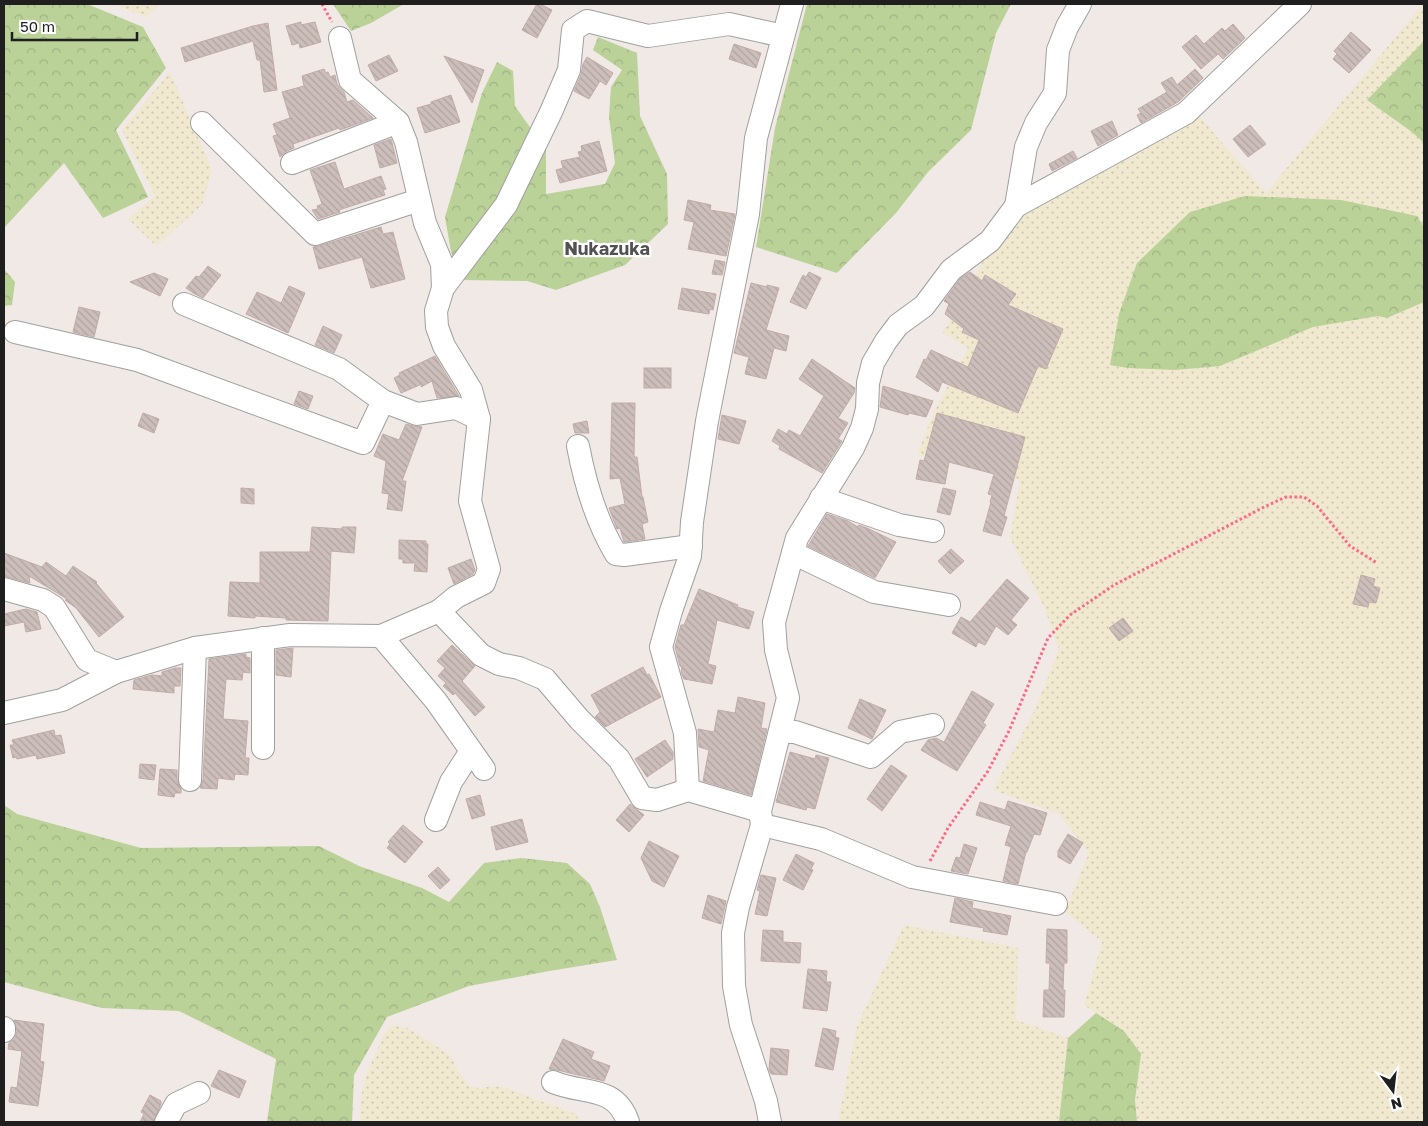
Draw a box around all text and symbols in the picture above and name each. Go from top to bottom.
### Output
scale bar [12,10,138,42]
text: 50 m [20,17,55,35]
district label: Nukazuka [564,237,650,259]
north arrow [1368,1066,1418,1116]
text: N [1389,1094,1404,1114]

